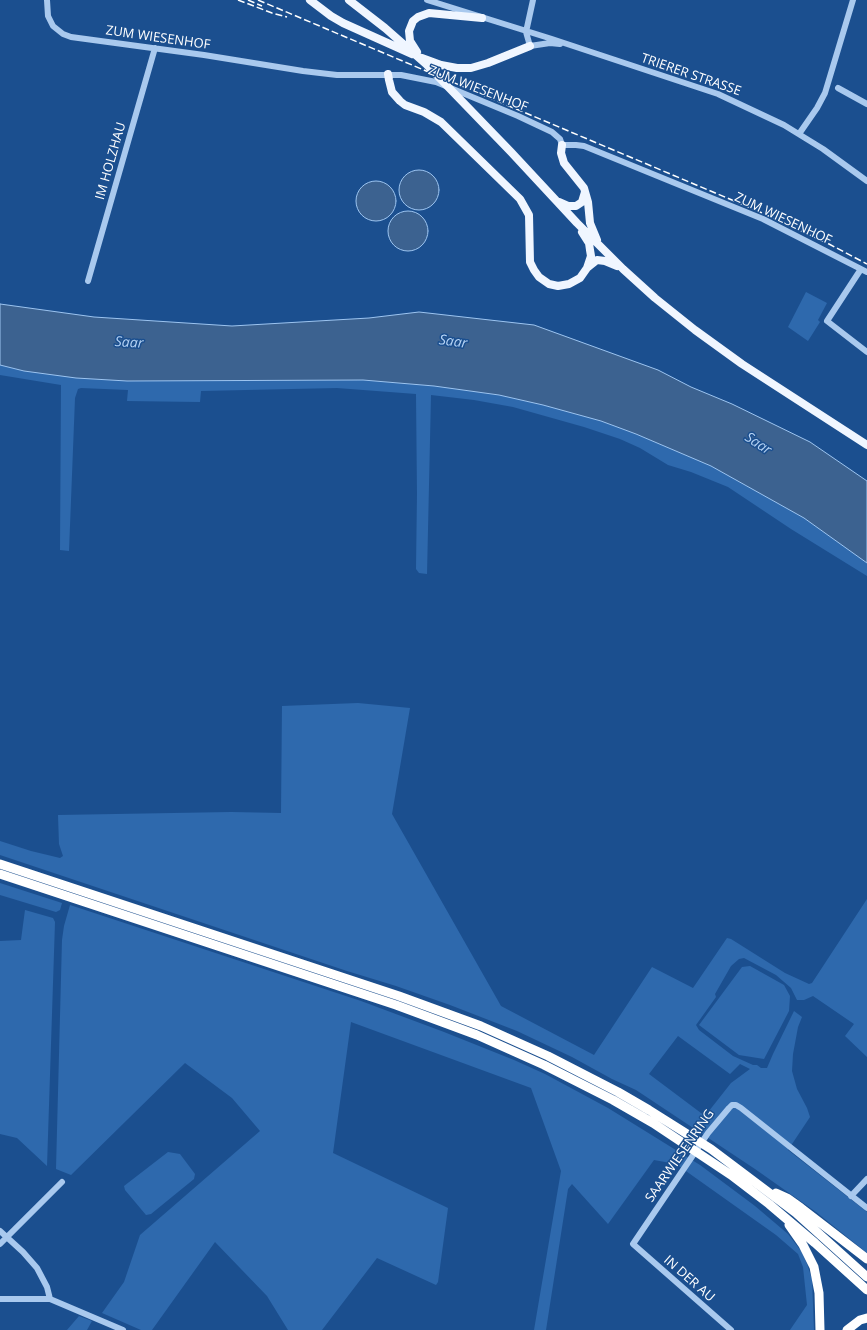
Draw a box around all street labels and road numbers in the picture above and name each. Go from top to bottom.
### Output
street label: ZUM WIESENHOF [105,23,211,53]
street label: TRIERER STRASSE [639,51,743,99]
street label: ZUM WIESENHOF [426,63,530,115]
street label: IM HOLZHAU [92,120,130,202]
street label: ZUM WIESENHOF [732,190,834,248]
street label: SAARWIESENRING [642,1107,718,1205]
street label: IN DER AU [660,1253,718,1305]

